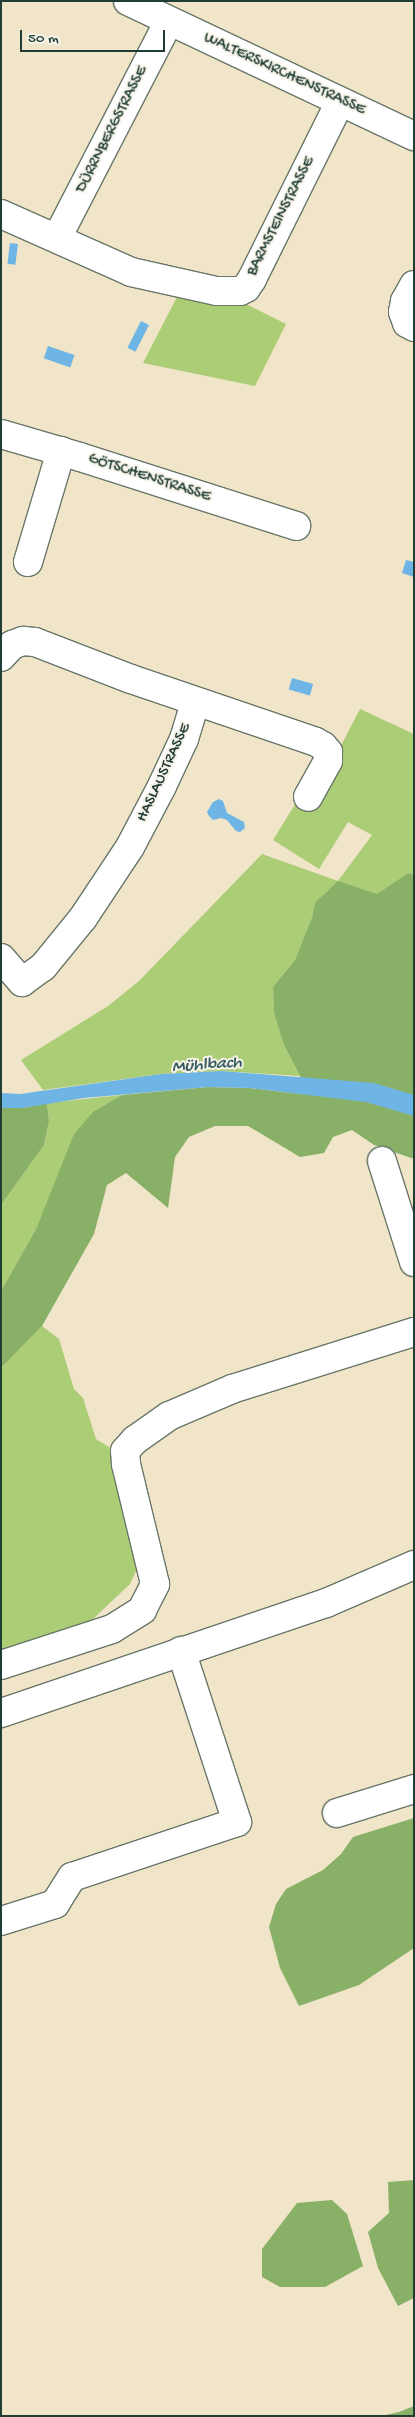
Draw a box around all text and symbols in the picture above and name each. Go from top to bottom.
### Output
scale bar [22,20,168,52]
street label: WALTERSKIRCHENSTRASSE [200,29,368,121]
text: 50 m [28,30,59,48]
street label: DÜRRNBERGSTRASSE [73,63,153,197]
street label: BARMSTEINSTRASSE [244,154,320,280]
street label: GÖTSCHENSTRASSE [85,450,213,508]
street label: HASLAUSTRASSE [134,721,196,825]
water label: Mühlbach [171,1053,243,1079]

